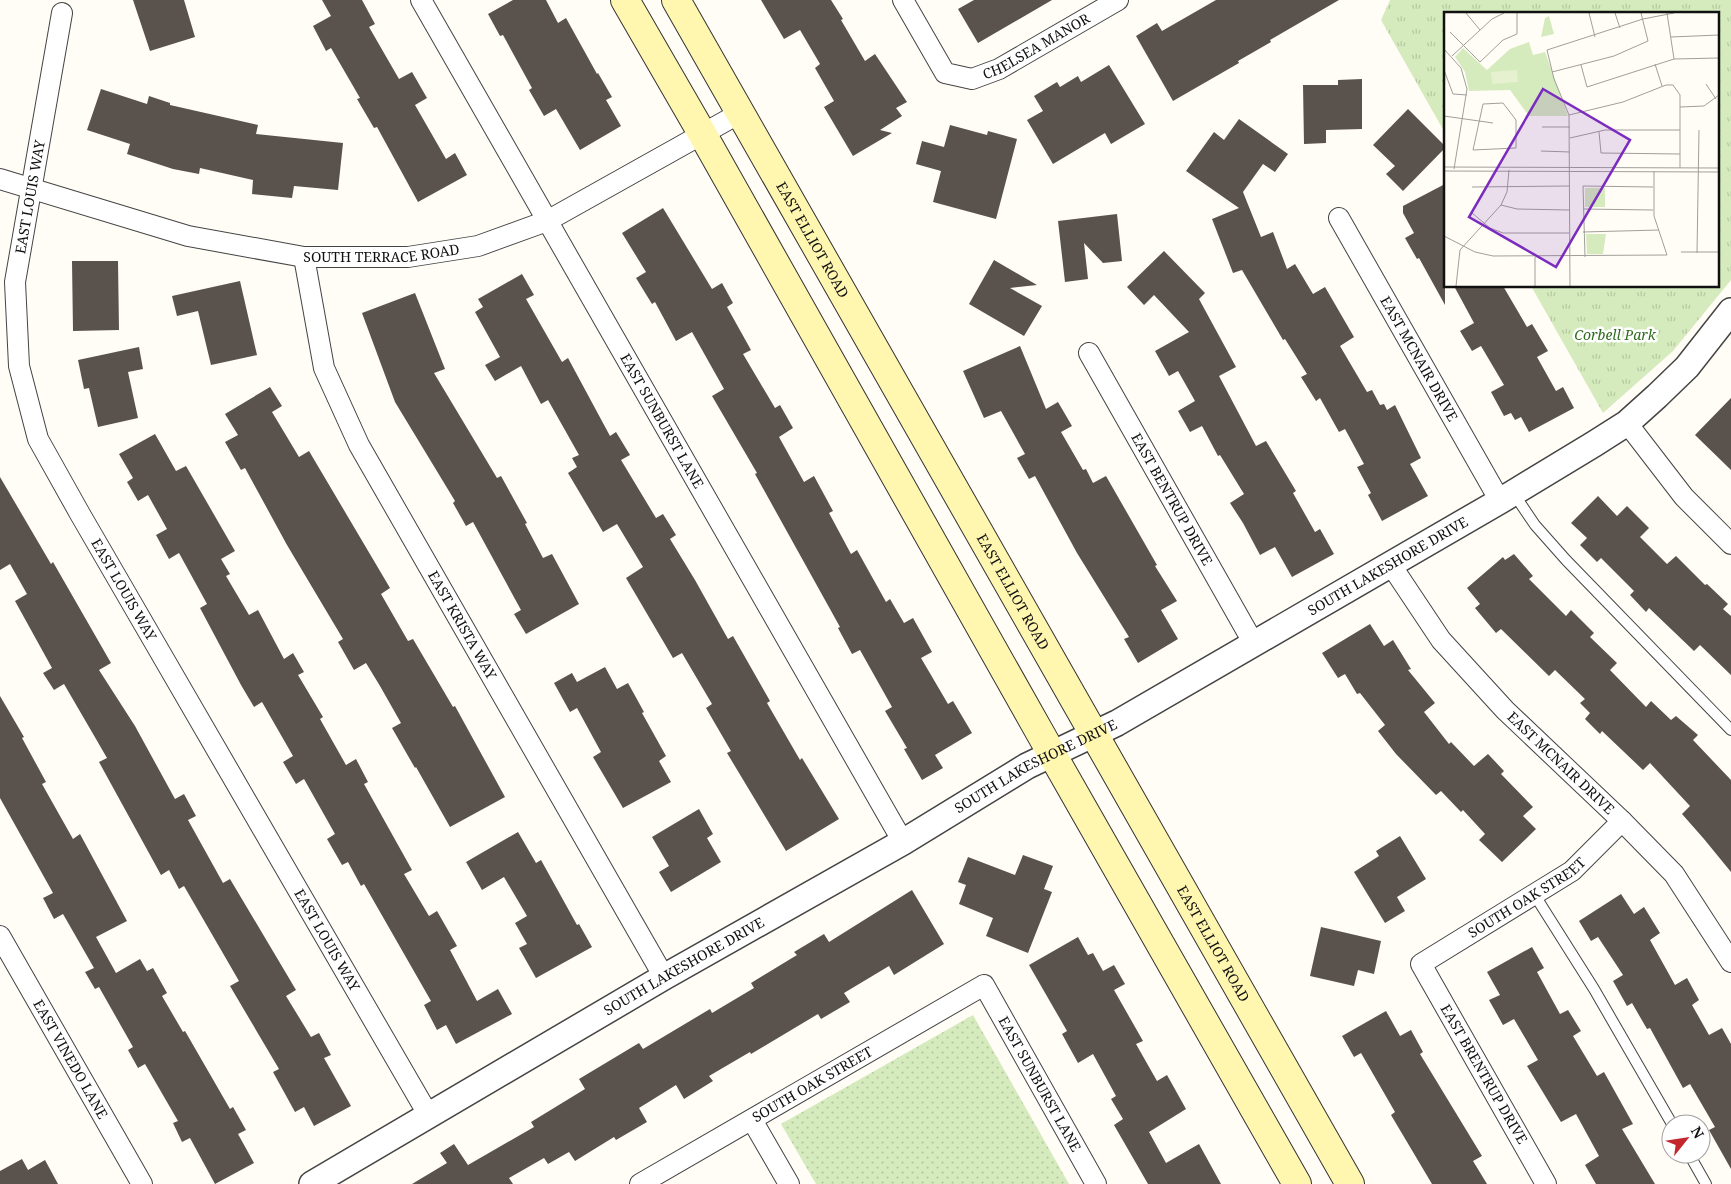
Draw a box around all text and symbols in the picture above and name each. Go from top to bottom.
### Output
street label: CHELSEA MANOR [980,8,1094,83]
inset map [1444,12,1718,288]
street label: EAST LOUIS WAY [10,138,49,255]
street label: EAST ELLIOT ROAD [772,178,854,301]
street label: SOUTH TERRACE ROAD [303,239,461,266]
street label: EAST MCNAIR DRIVE [1376,293,1463,425]
park label: Corbell Park [1574,325,1657,344]
street label: EAST SUNBURST LANE [616,350,709,492]
street label: EAST BENTRUP DRIVE [1127,429,1218,569]
street label: SOUTH LAKESHORE DRIVE [1304,512,1471,619]
street label: EAST ELLIOT ROAD [973,530,1054,653]
street label: EAST LOUIS WAY [87,535,161,644]
street label: EAST KRISTA WAY [424,567,501,683]
street label: EAST MCNAIR DRIVE [1503,707,1619,818]
street label: SOUTH LAKESHORE DRIVE [951,714,1120,817]
street label: SOUTH OAK STREET [1464,853,1590,942]
street label: EAST ELLIOT ROAD [1173,882,1254,1005]
street label: EAST LOUIS WAY [290,885,365,995]
street label: SOUTH LAKESHORE DRIVE [600,912,768,1019]
street label: EAST VINEDO LANE [29,996,113,1122]
street label: EAST BRENTRUP DRIVE [1437,1000,1532,1147]
street label: EAST SUNBURST LANE [994,1013,1086,1155]
street label: SOUTH OAK STREET [748,1041,876,1126]
north arrow [1661,1114,1711,1164]
text: N [1687,1123,1709,1142]

